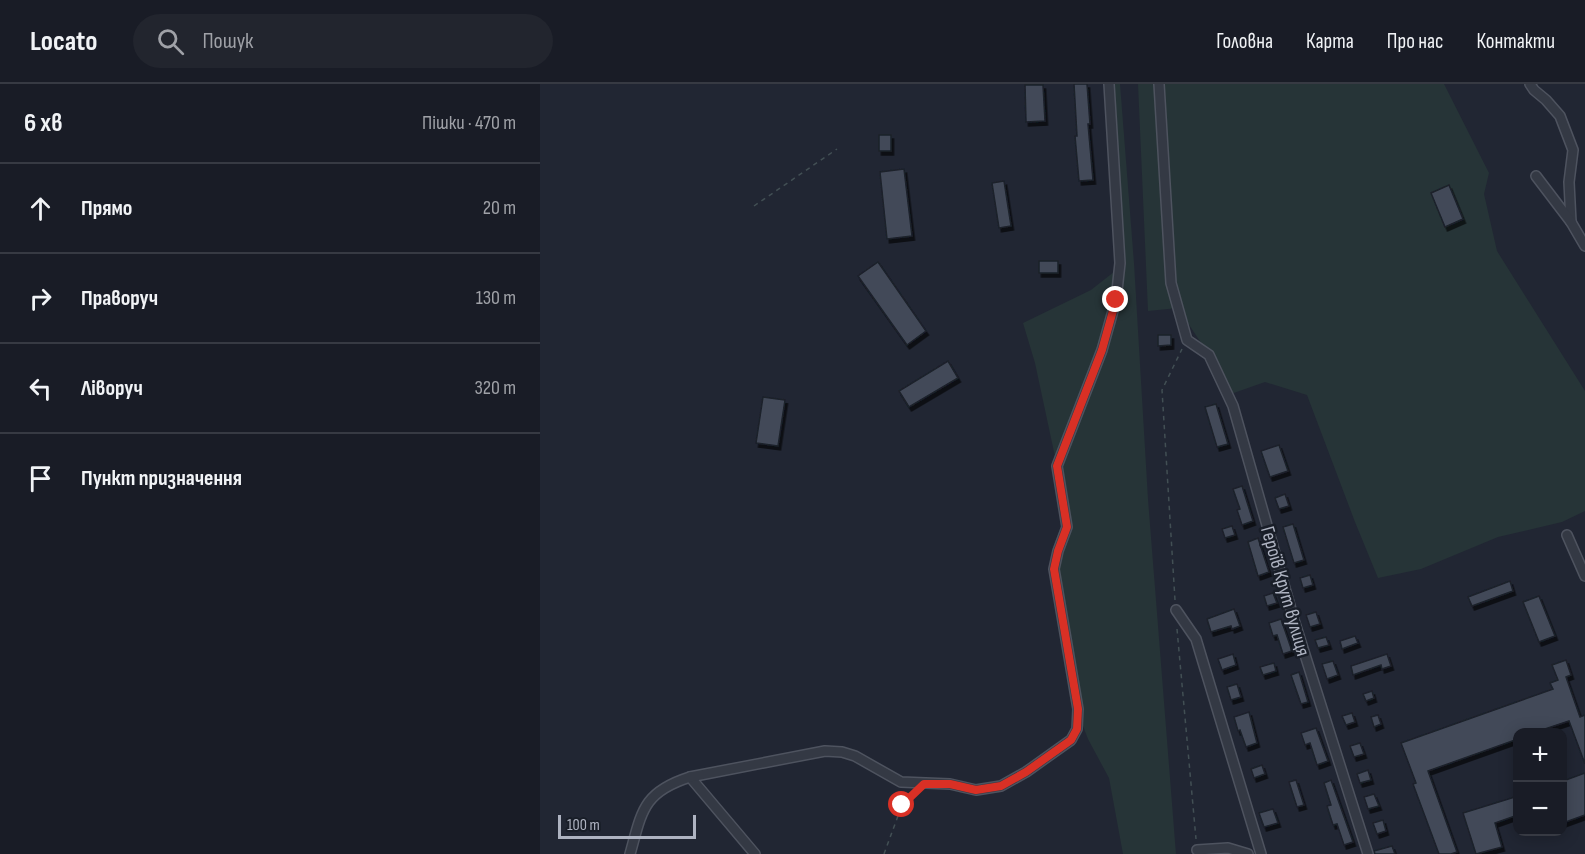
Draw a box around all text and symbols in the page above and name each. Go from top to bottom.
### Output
search box [133,14,553,68]
text: Locato [30,25,97,58]
icon: search [154,25,187,58]
text: Пошук [202,28,253,55]
text: Головна [1216,29,1273,54]
text: Карта [1306,29,1354,54]
text: Про нас [1387,29,1443,54]
text: Контакти [1476,29,1555,54]
text: 6 хв [24,108,62,139]
text: Пішки · 470 m [422,111,516,135]
icon: ahead [24,192,57,225]
text: Прямо [81,195,132,222]
text: 20 m [483,196,516,220]
icon: right [24,282,57,315]
text: Праворуч [81,285,158,312]
text: 130 m [476,286,516,310]
route end [1102,286,1128,312]
icon: left [24,372,57,405]
text: Ліворуч [81,375,143,402]
text: 320 m [474,376,516,400]
icon: arrive [24,462,57,495]
text: Пункт призначення [81,465,242,492]
street label: Героїв Крут вулиця [1255,524,1315,659]
map controls [1513,728,1567,836]
button: + [1513,728,1567,782]
button: − [1513,782,1567,836]
route start [888,791,914,817]
scale bar [558,812,696,840]
text: 100 m [567,816,600,835]

